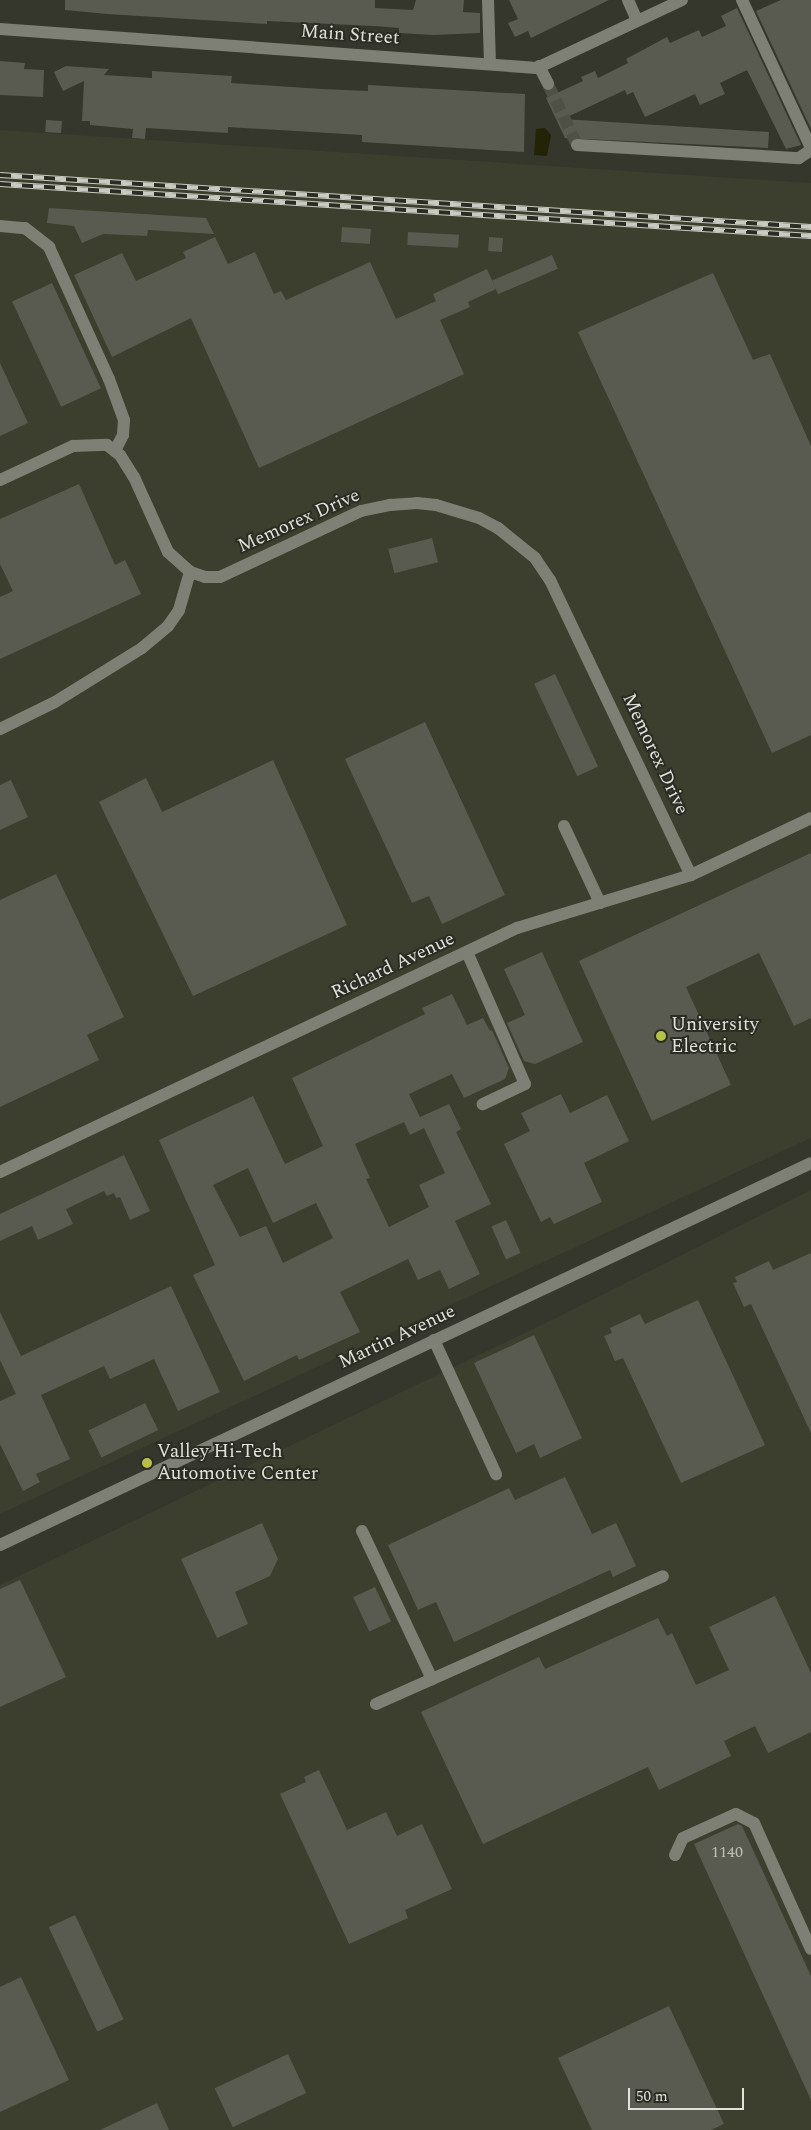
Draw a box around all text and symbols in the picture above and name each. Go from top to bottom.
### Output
street label: Main Street [300,20,400,50]
street label: Memorex Drive [234,484,364,558]
street label: Memorex Drive [617,690,693,818]
street label: Richard Avenue [328,927,458,1005]
place label: University Electric [671,1014,759,1058]
marker: University Electric [655,1030,667,1042]
street label: Martin Avenue [335,1300,459,1374]
place label: Valley Hi-Tech Automotive Center [157,1441,318,1485]
marker: Valley Hi-Tech Automotive Center [141,1457,153,1469]
house number: 1140 [711,1842,743,1862]
scale bar [631,2078,747,2110]
text: 50 m [636,2085,668,2108]

